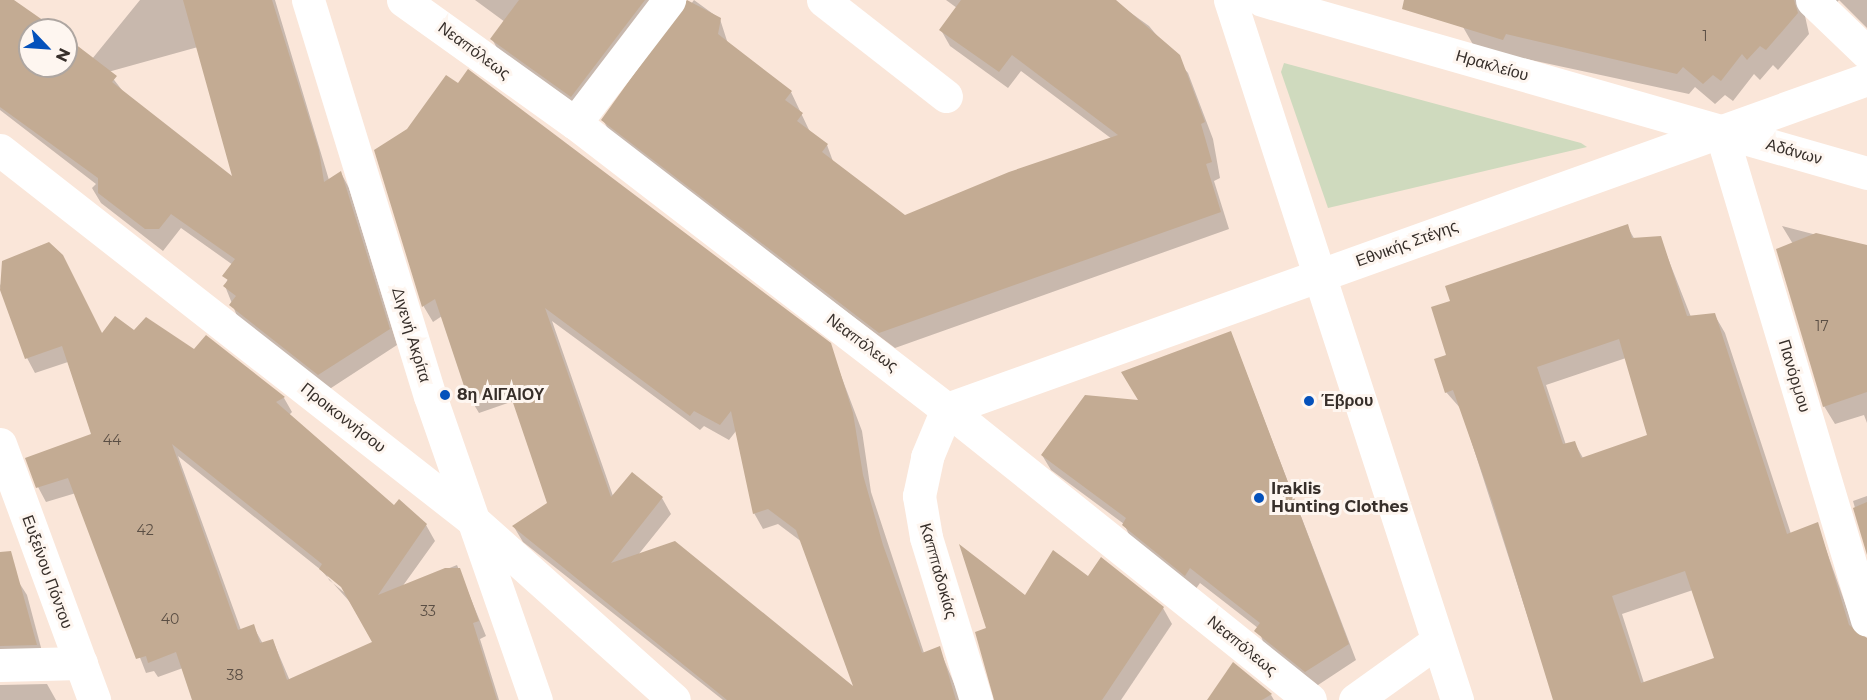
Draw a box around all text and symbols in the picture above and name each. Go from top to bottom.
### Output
north arrow [18,18,78,78]
street label: Νεαπόλεως [434,18,514,84]
house number: 1 [1702,28,1708,44]
text: N [52,45,74,65]
street label: Ηρακλείου [1453,46,1531,86]
street label: Αδάνων [1764,135,1824,169]
street label: Εθνικής Στέγης [1353,217,1461,271]
street label: Διγενή Ακρίτα [388,285,434,385]
street label: Νεαπόλεως [823,310,901,376]
house number: 17 [1815,318,1829,334]
street label: Πανόρμου [1774,337,1814,415]
street label: Προικοννήσου [297,379,389,457]
place label: 8η ΑΙΓΑΙΟΥ [457,385,544,405]
marker: 8η ΑΙΓΑΙΟΥ [438,388,452,402]
place label: Έβρου [1321,391,1373,411]
marker: Έβρου [1302,394,1316,408]
house number: 44 [103,432,121,448]
place label: Iraklis Hunting Clothes [1271,479,1408,517]
marker: Iraklis Hunting Clothes [1252,491,1266,505]
street label: Ευξείνου Πόντου [18,513,76,631]
street label: Καππαδοκίας [915,521,961,621]
house number: 42 [136,522,154,538]
house number: 33 [420,603,436,619]
house number: 40 [161,611,179,627]
street label: Νεαπόλεως [1203,612,1281,680]
house number: 38 [227,667,243,683]

